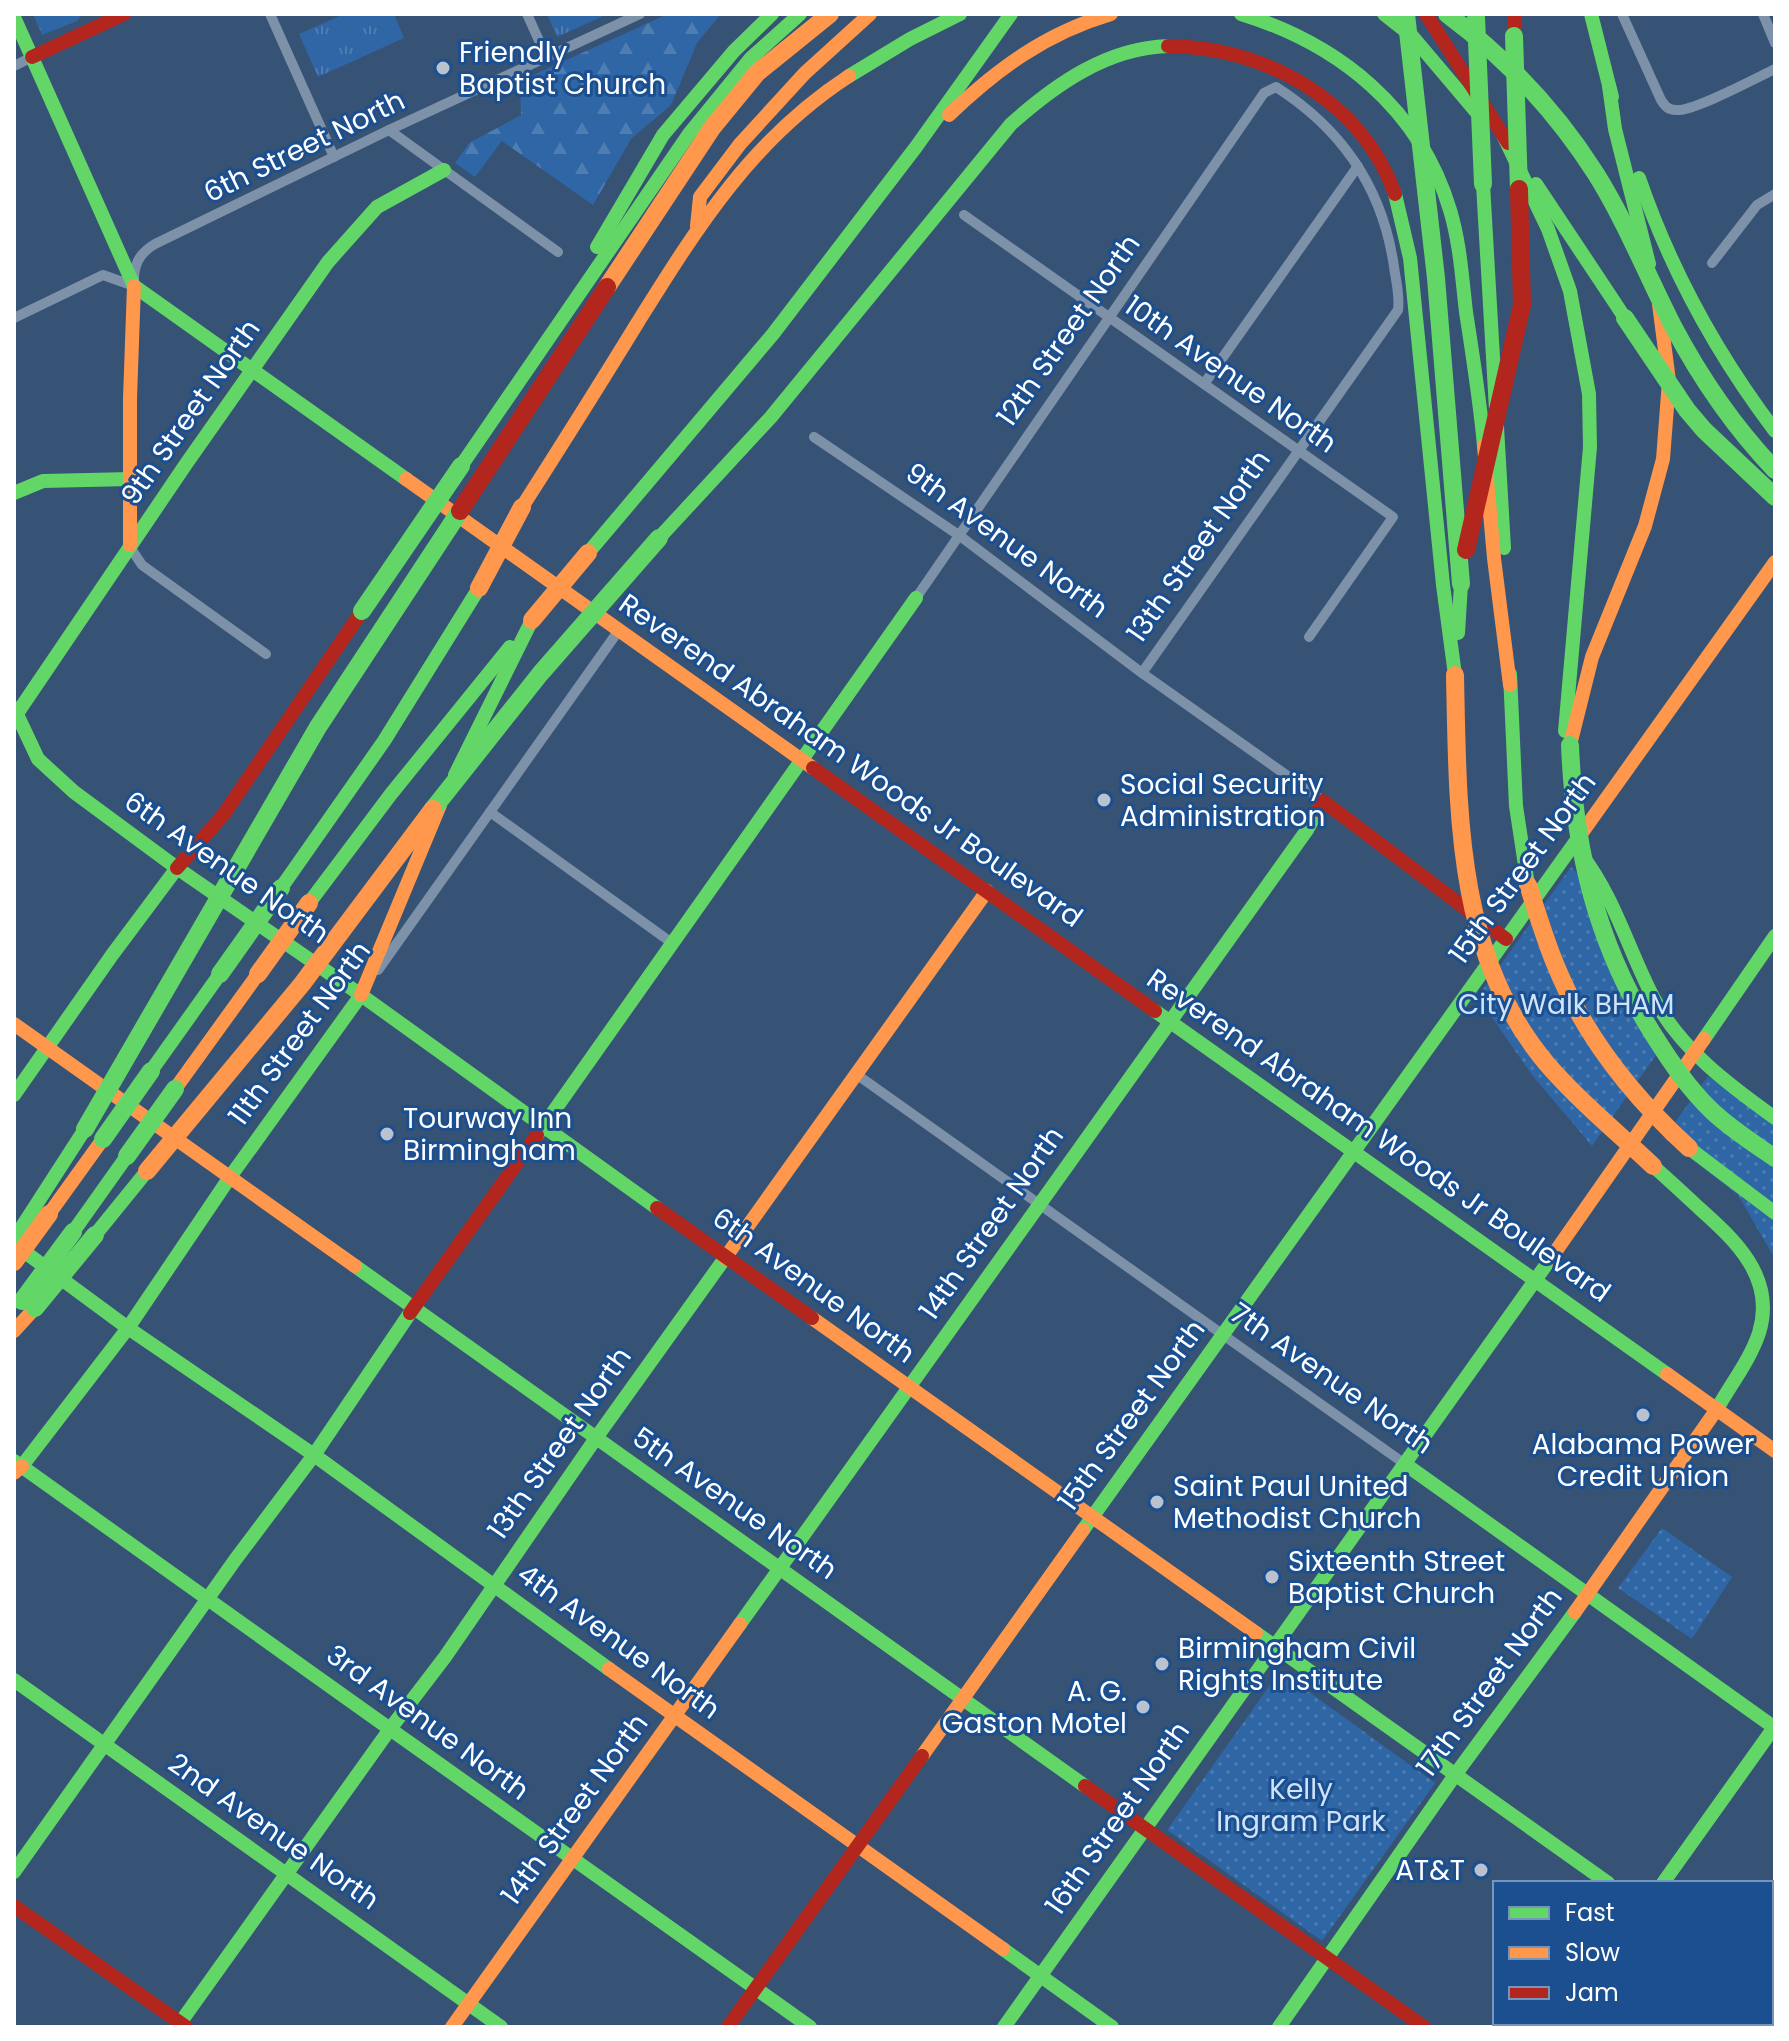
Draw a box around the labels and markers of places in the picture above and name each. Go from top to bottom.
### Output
place label: Friendly Baptist Church [459,33,666,104]
marker: Friendly Baptist Church [434,59,452,77]
place label: Social Security Administration [1120,765,1325,836]
marker: Social Security Administration [1095,791,1113,809]
place label: Tourway Inn Birmingham [403,1099,576,1170]
marker: Tourway Inn Birmingham [378,1125,396,1143]
marker: Alabama Power Credit Union [1634,1406,1652,1424]
place label: Alabama Power Credit Union [1532,1425,1754,1496]
place label: Saint Paul United Methodist Church [1173,1467,1421,1538]
marker: Saint Paul United Methodist Church [1148,1493,1166,1511]
place label: Sixteenth Street Baptist Church [1288,1542,1505,1613]
marker: Sixteenth Street Baptist Church [1263,1568,1281,1586]
place label: Birmingham Civil Rights Institute [1178,1629,1416,1700]
marker: Birmingham Civil Rights Institute [1153,1655,1171,1673]
place label: A. G. Gaston Motel [942,1672,1127,1743]
marker: A. G. Gaston Motel [1134,1698,1152,1716]
place label: AT&T [1395,1851,1465,1890]
marker: AT&T [1472,1861,1490,1879]

